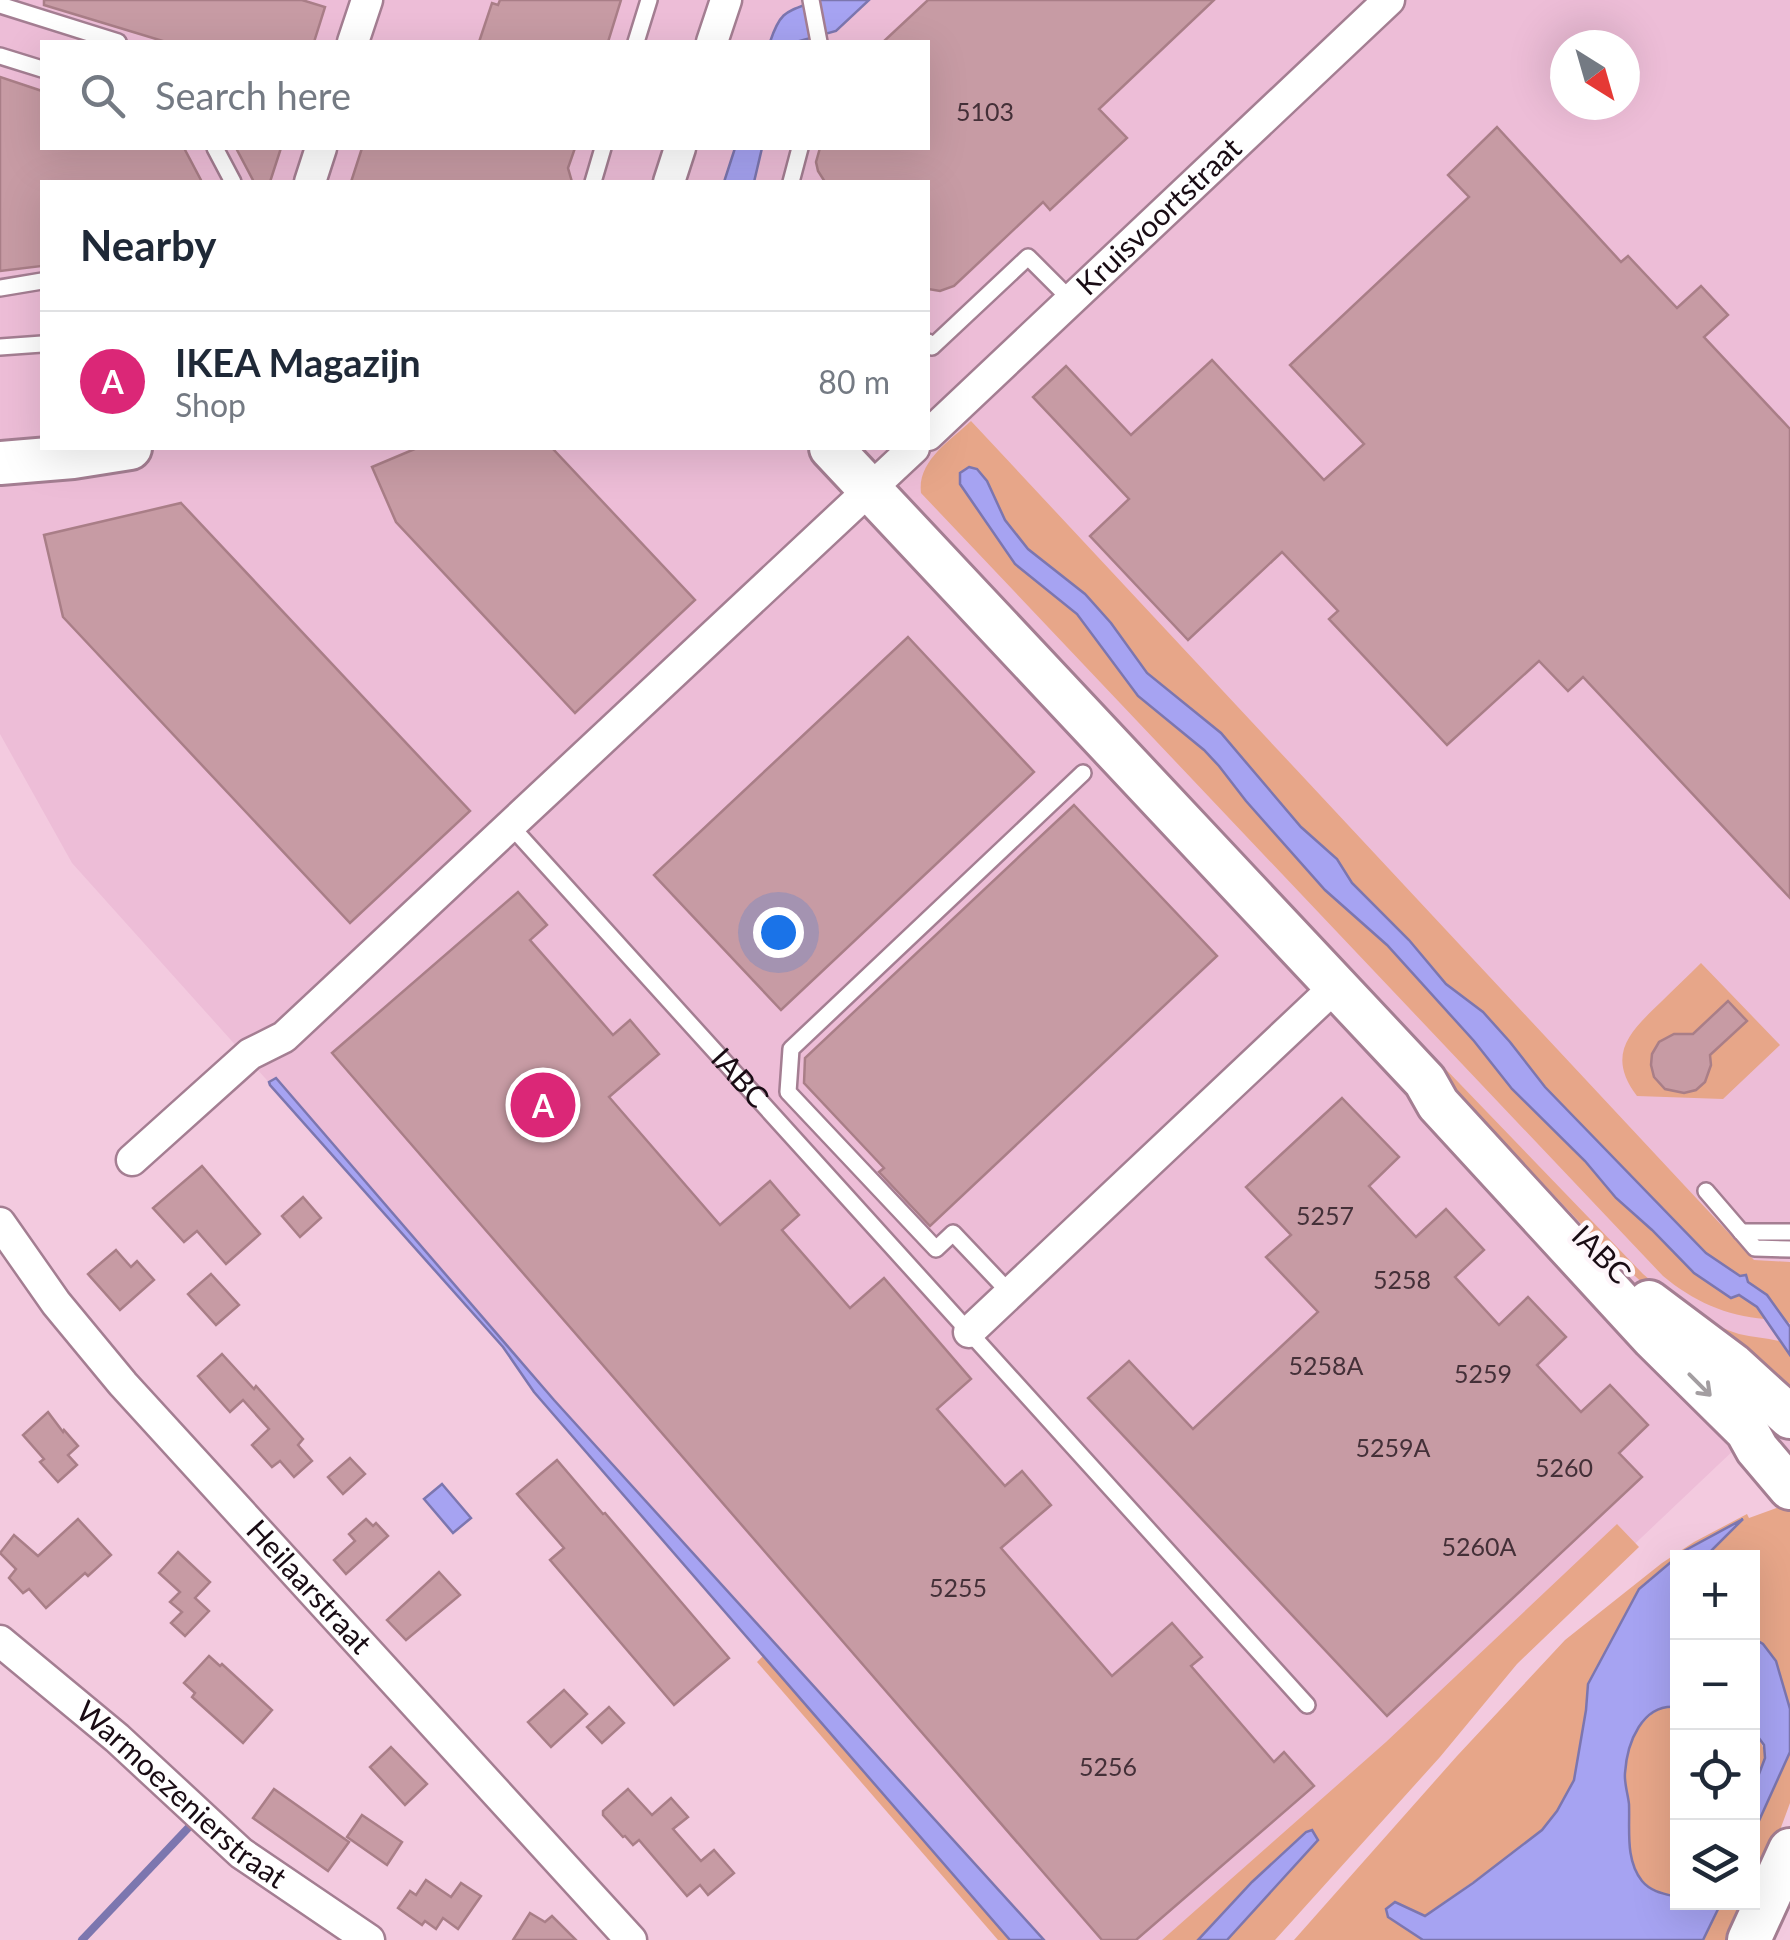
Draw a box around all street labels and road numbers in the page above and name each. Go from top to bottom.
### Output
street label: Kruisvoortstraat [1068,129,1248,302]
street label: IABC [705,1040,777,1114]
street label: IABC [1566,1217,1639,1290]
street label: Heilaarstraat [240,1512,380,1660]
street label: Warmoezenierstraat [70,1692,294,1895]

